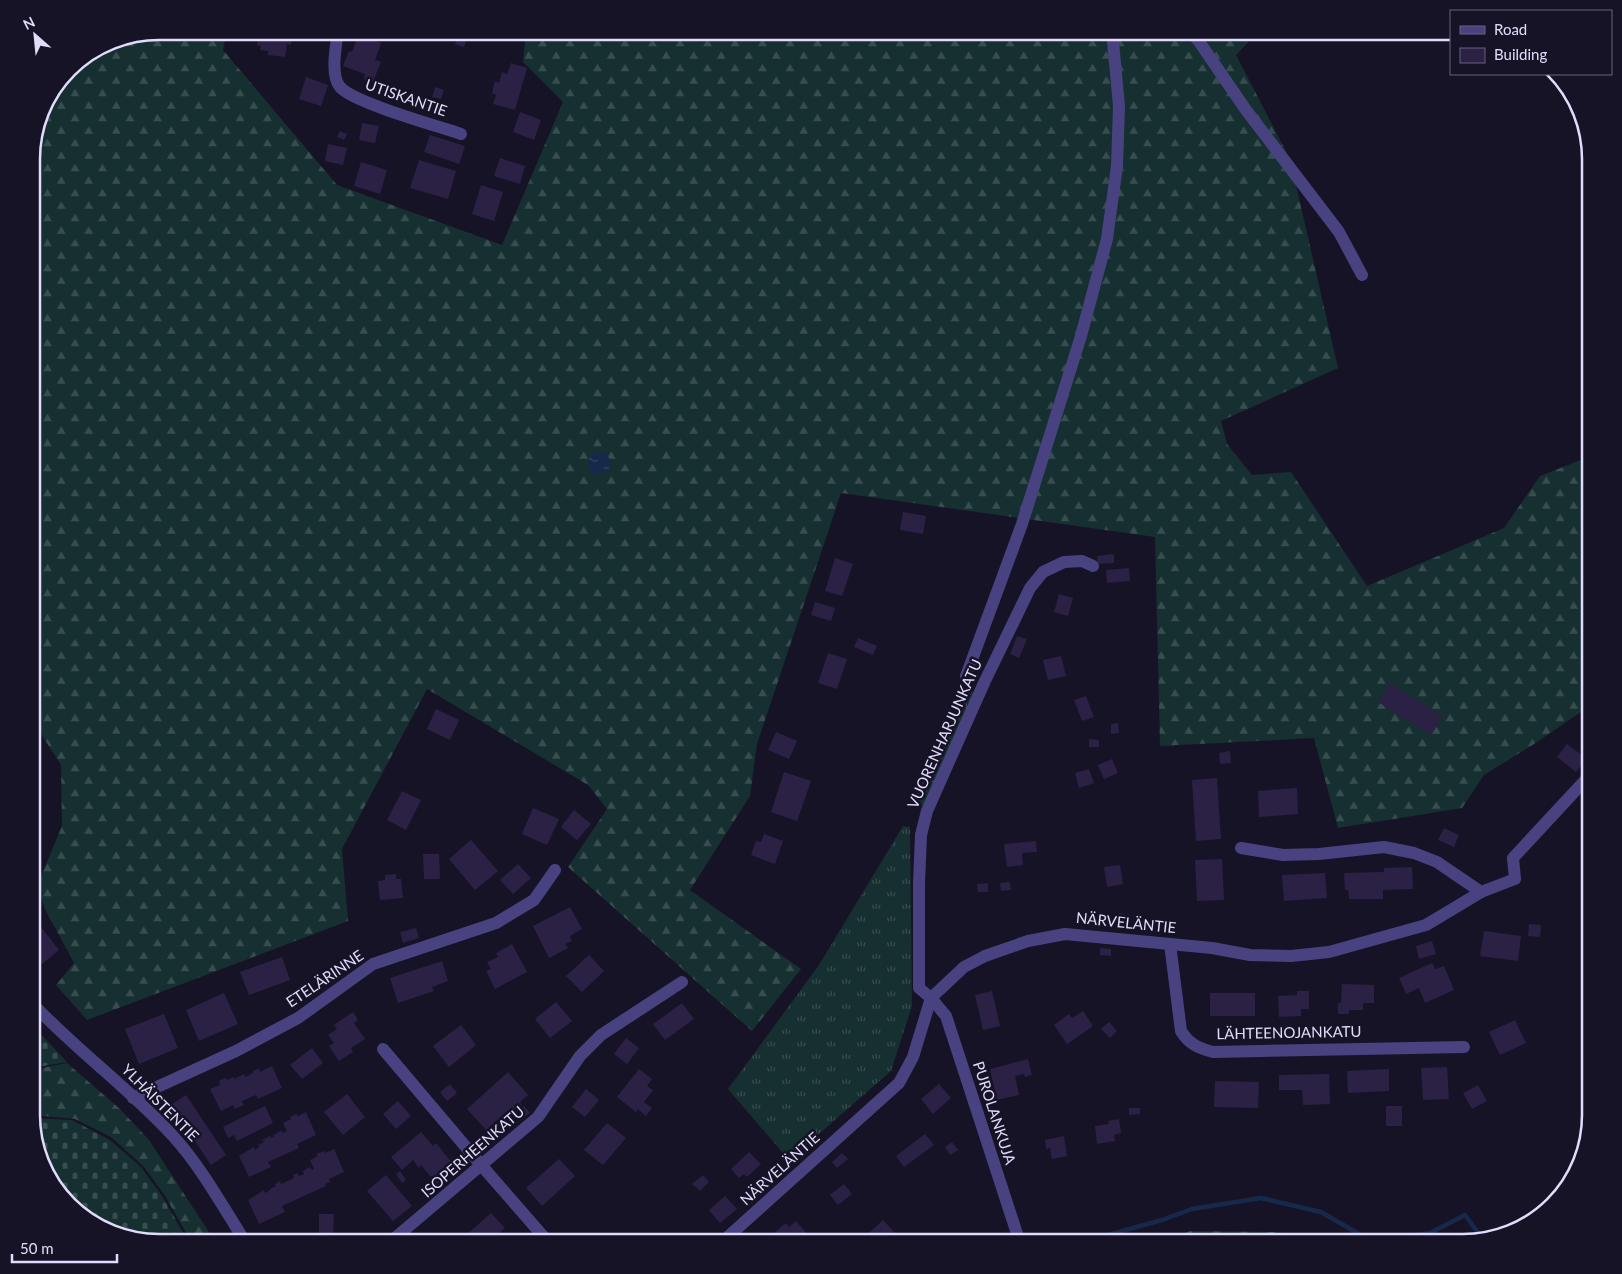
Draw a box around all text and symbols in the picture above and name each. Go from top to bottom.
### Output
north arrow [10,10,60,60]
legend [1450,10,1612,75]
text: N [20,13,38,33]
text: Road [1494,20,1527,38]
text: Building [1494,45,1547,63]
street label: UTISKANTIE [363,75,450,119]
street label: VUORENHARJUNKATU [903,656,985,811]
street label: NÄRVELÄNTIE [1075,908,1177,936]
street label: ETELÄRINNE [282,946,366,1011]
street label: LÄHTEENOJANKATU [1216,1022,1362,1042]
street label: PUROLANKUJA [970,1059,1020,1167]
street label: YLHÄISTENTIE [118,1060,203,1145]
street label: ISOPERHEENKATU [417,1102,528,1201]
street label: NÄRVELÄNTIE [736,1128,823,1209]
scale bar [12,1232,118,1264]
text: 50 m [20,1239,54,1257]

